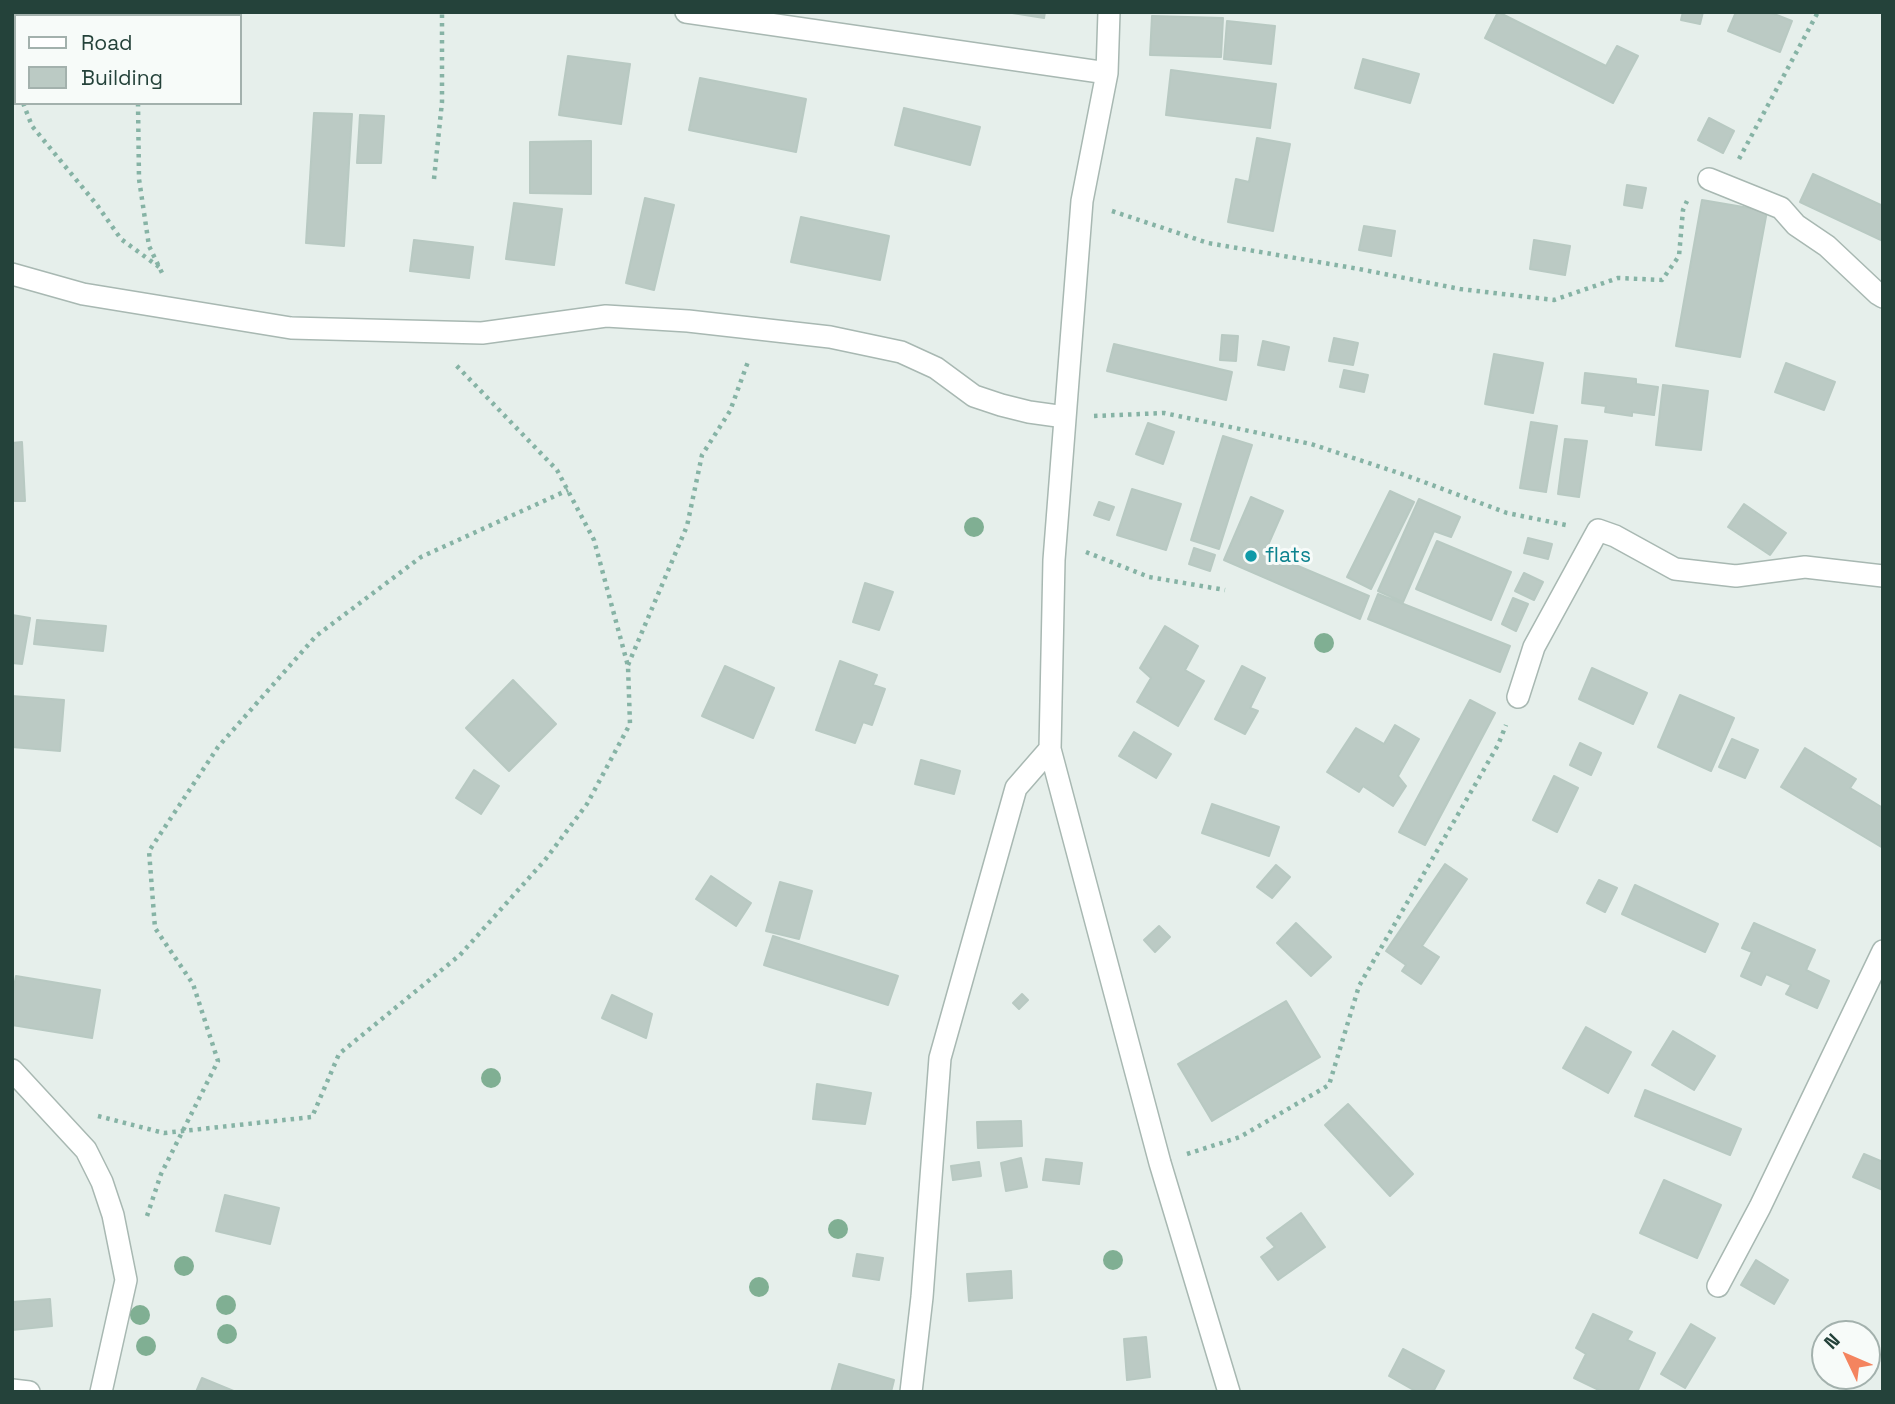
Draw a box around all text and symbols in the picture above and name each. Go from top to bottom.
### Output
legend [14,14,242,105]
text: Road [81,29,133,56]
text: Building [81,64,163,91]
place label: flats [1265,543,1311,569]
marker: flats [1243,548,1259,564]
north arrow [1811,1320,1881,1390]
text: N [1819,1328,1845,1355]

